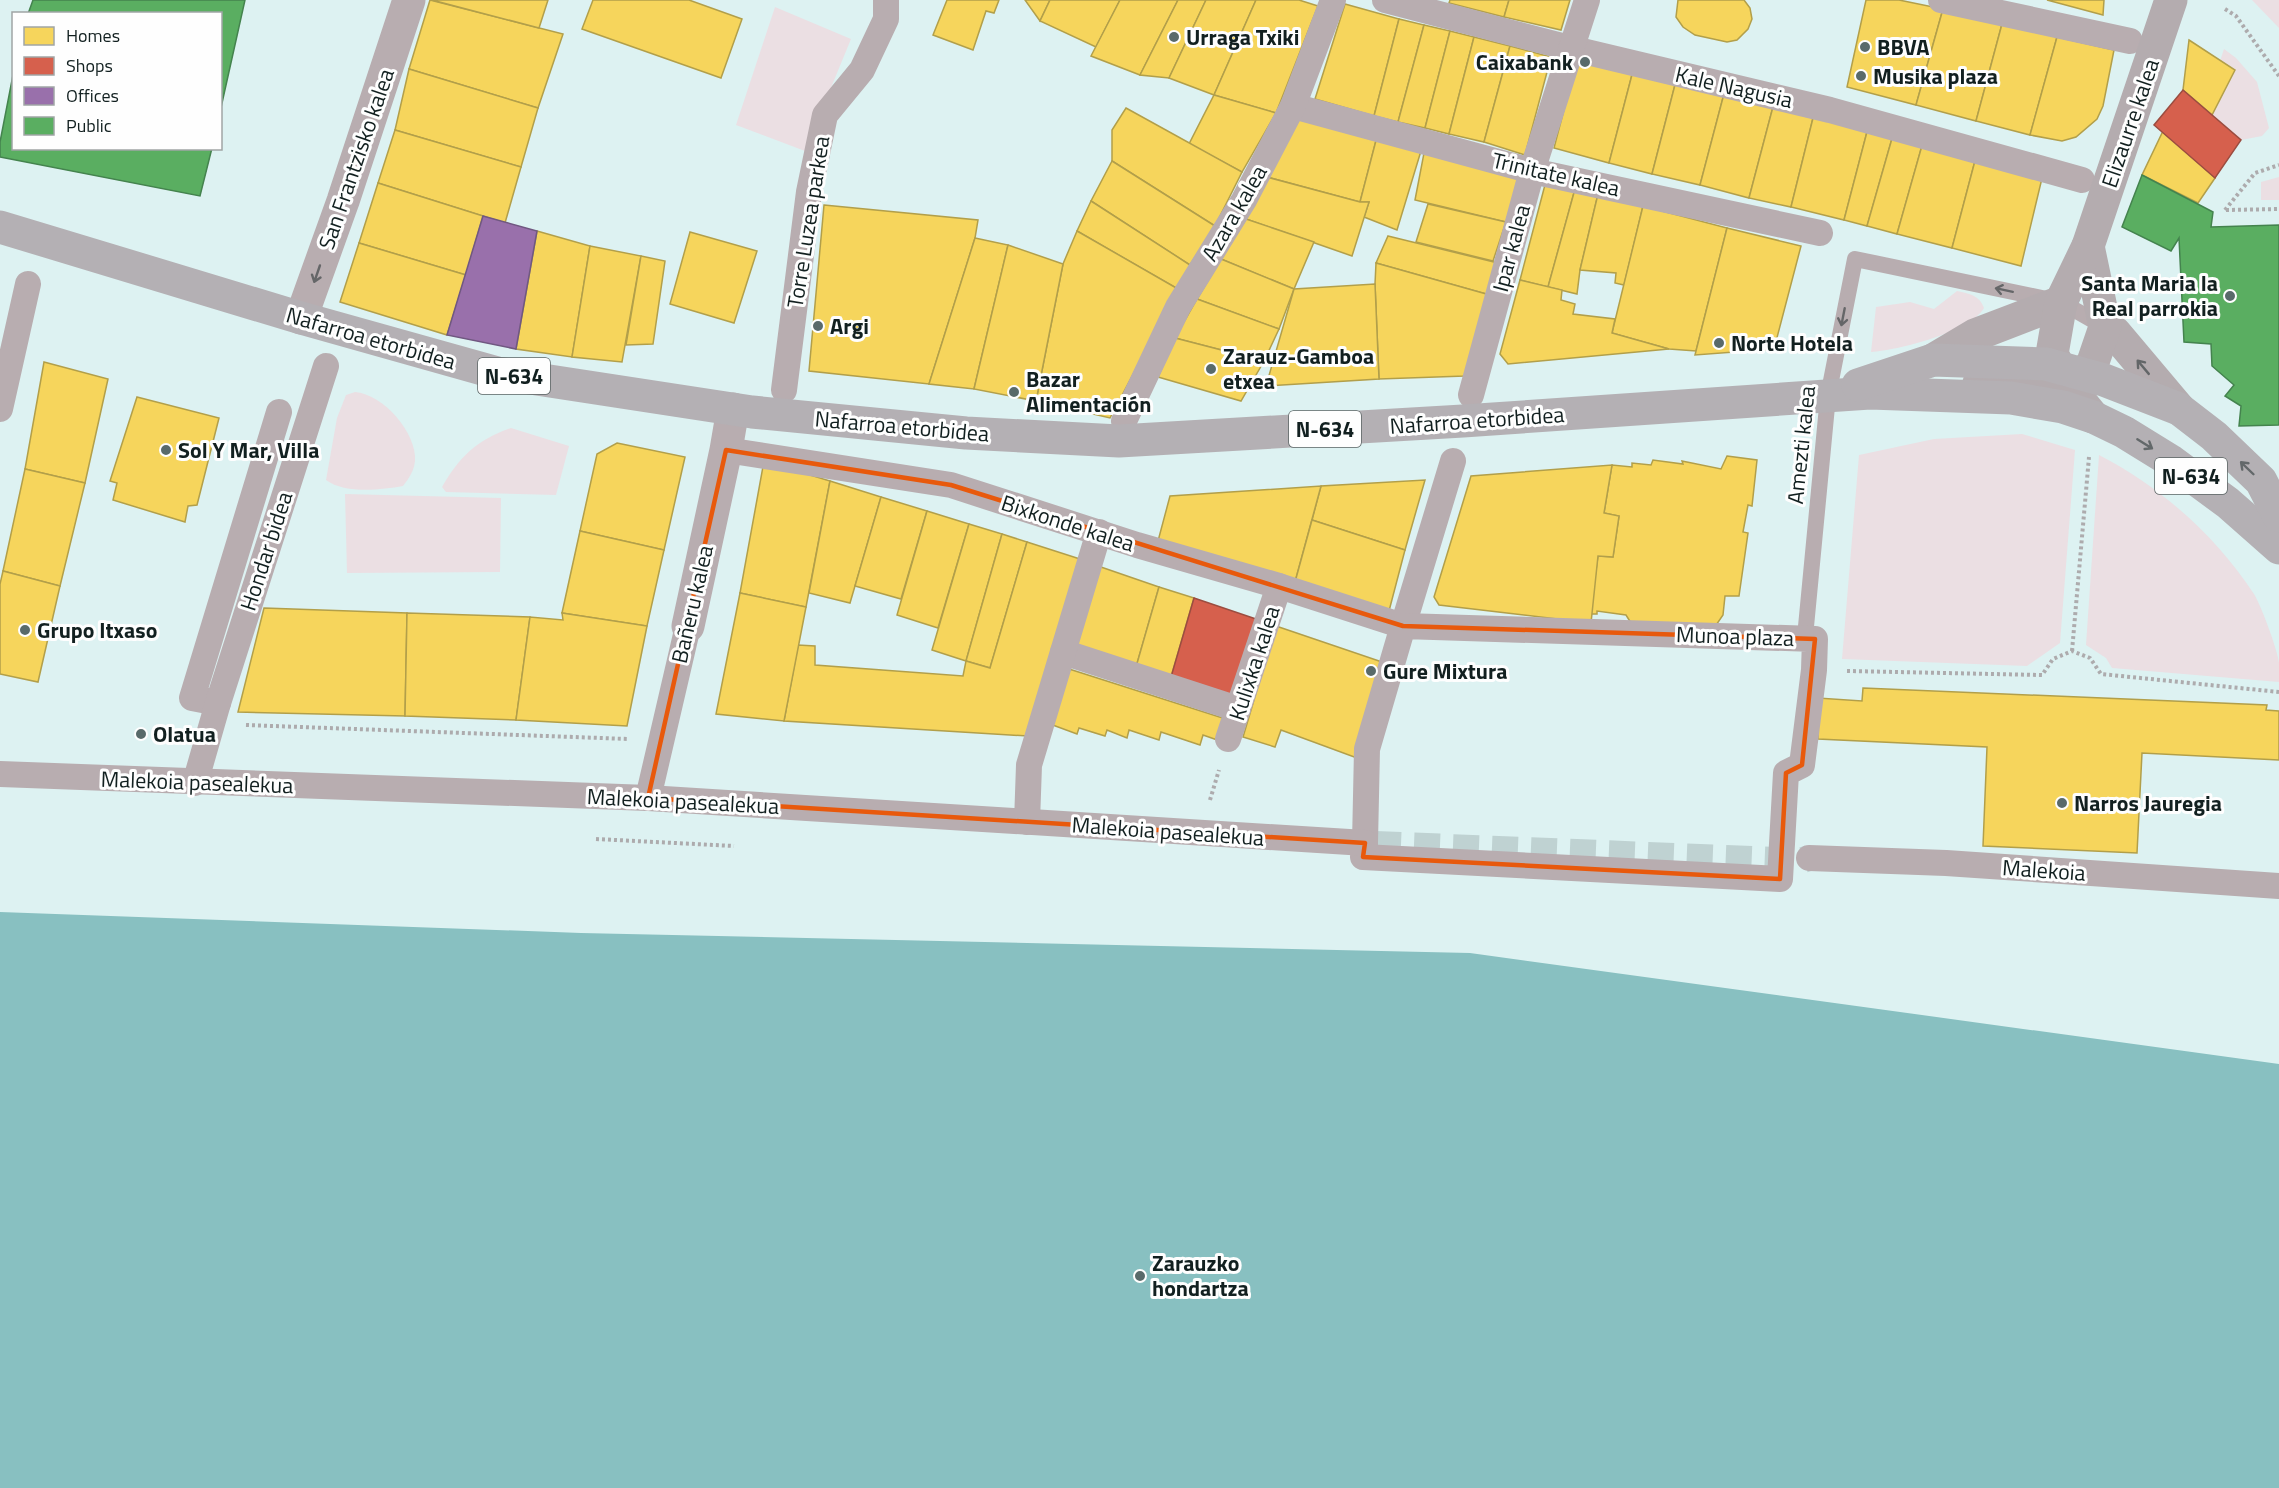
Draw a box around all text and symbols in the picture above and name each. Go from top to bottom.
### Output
legend [12,12,222,150]
place label: Urraga Txiki [1186,20,1299,54]
text: Homes [66,22,120,49]
marker: Urraga Txiki [1167,30,1181,44]
place label: BBVA [1877,30,1930,64]
marker: BBVA [1858,40,1872,54]
place label: Caixabank [1476,45,1574,79]
text: Shops [66,52,113,79]
street label: Elizaurre kalea [2092,54,2168,192]
marker: Caixabank [1578,55,1592,69]
street label: Kale Nagusia [1672,57,1796,117]
place label: Musika plaza [1873,59,1998,93]
street label: San Frantzisko kalea [309,64,403,254]
marker: Musika plaza [1854,69,1868,83]
text: Offices [66,82,119,109]
text: Public [66,112,112,139]
street label: Torre Luzea parkea [778,134,838,310]
street label: Trinitate kalea [1489,143,1623,205]
street label: Azara kalea [1193,158,1275,268]
street label: Ipar kalea [1483,201,1539,295]
one-way arrow [310,265,321,283]
place label: Santa Maria la Real parrokia [2081,266,2218,325]
one-way arrow [1994,284,2014,295]
marker: Santa Maria la Real parrokia [2223,289,2237,303]
street label: Nafarroa etorbidea [282,298,460,378]
one-way arrow [1837,306,1848,326]
place label: Argi [830,309,869,343]
marker: Argi [811,319,825,333]
place label: Norte Hotela [1731,326,1853,360]
marker: Norte Hotela [1712,336,1726,350]
place label: Zarauz-Gamboa etxea [1223,339,1374,398]
road number: N-634 [478,358,550,394]
one-way arrow [2136,360,2150,375]
place label: Bazar Alimentación [1026,362,1151,421]
marker: Zarauz-Gamboa etxea [1204,362,1218,376]
street label: Amezti kalea [1778,384,1824,506]
marker: Bazar Alimentación [1007,385,1021,399]
street label: Nafarroa etorbidea [1389,397,1565,443]
street label: Nafarroa etorbidea [813,401,991,451]
road number: N-634 [1289,411,1361,447]
place label: Sol Y Mar, Villa [178,433,319,467]
one-way arrow [2136,438,2153,451]
marker: Sol Y Mar, Villa [159,443,173,457]
road number: N-634 [2155,458,2227,494]
one-way arrow [2240,460,2255,475]
street label: Bixkonde kalea [997,485,1139,561]
street label: Hondar bidea [231,487,301,615]
street label: Bañeru kalea [662,542,722,666]
street label: Kulixka kalea [1219,601,1289,725]
place label: Grupo Itxaso [37,613,157,647]
street label: Munoa plaza [1675,617,1795,655]
marker: Grupo Itxaso [18,623,32,637]
place label: Gure Mixtura [1383,654,1507,688]
marker: Gure Mixtura [1364,664,1378,678]
place label: Olatua [153,717,216,751]
marker: Olatua [134,727,148,741]
street label: Malekoia pasealekua [100,762,294,802]
street label: Malekoia pasealekua [586,779,780,823]
place label: Narros Jauregia [2074,786,2222,820]
marker: Narros Jauregia [2055,796,2069,810]
street label: Malekoia pasealekua [1071,807,1265,855]
street label: Malekoia [2001,850,2087,890]
place label: Zarauzko hondartza [1152,1246,1249,1305]
marker: Zarauzko hondartza [1133,1269,1147,1283]

